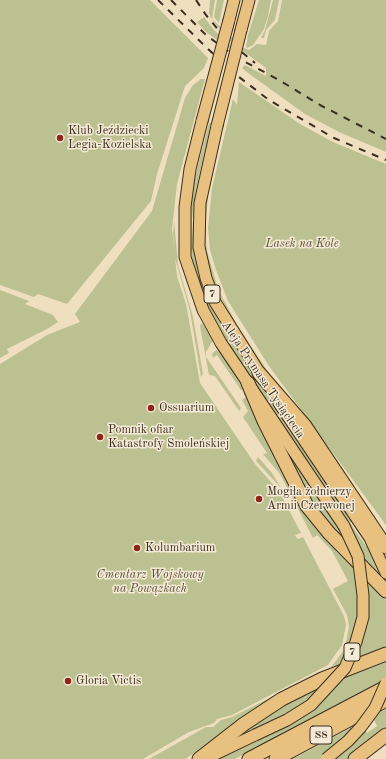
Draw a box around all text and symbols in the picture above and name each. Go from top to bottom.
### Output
place label: Klub Jeździecki Legia-Kozielska [68,124,151,152]
marker: Klub Jeździecki Legia-Kozielska [55,133,65,143]
park label: Lasek na Kole [265,237,339,251]
road number: 7 [204,285,220,303]
street label: Aleja Prymasa Tysiąclecia [218,319,308,441]
place label: Ossuarium [159,401,214,415]
marker: Ossuarium [146,403,156,413]
place label: Pomnik ofiar Katastrofy Smoleńskiej [108,423,229,451]
marker: Pomnik ofiar Katastrofy Smoleńskiej [95,432,105,442]
place label: Mogiła żołnierzy Armii Czerwonej [267,485,355,513]
marker: Mogiła żołnierzy Armii Czerwonej [254,494,264,504]
place label: Kolumbarium [145,541,215,555]
marker: Kolumbarium [132,543,142,553]
park label: Cmentarz Wojskowy na Powązkach [96,568,204,596]
road number: 7 [344,643,360,661]
place label: Gloria Victis [76,674,141,688]
marker: Gloria Victis [63,676,73,686]
road number: S8 [310,726,332,744]

